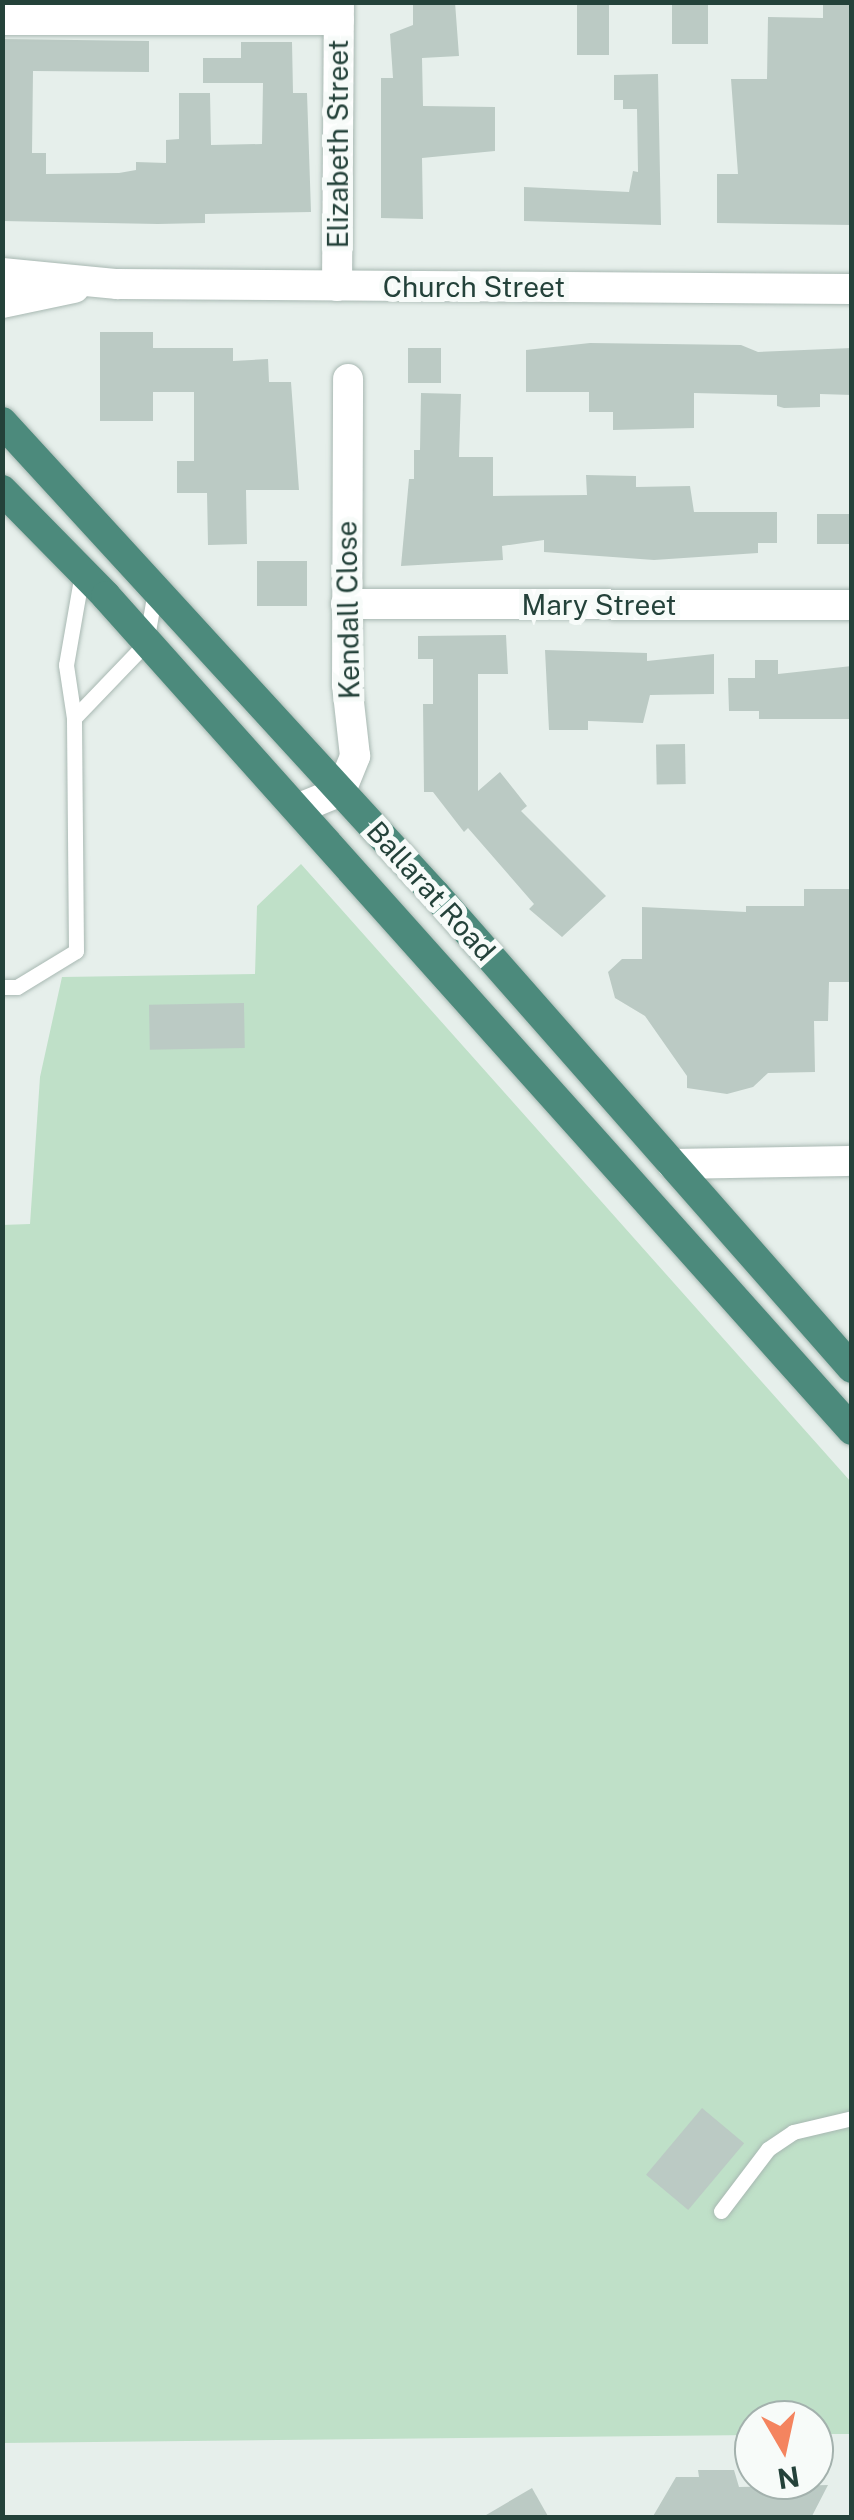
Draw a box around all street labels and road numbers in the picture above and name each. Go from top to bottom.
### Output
street label: Elizabeth Street [321,40,355,248]
street label: Church Street [383,270,565,304]
street label: Kendall Close [330,520,366,700]
street label: Mary Street [521,588,677,622]
street label: Ballarat Road [360,815,502,967]

